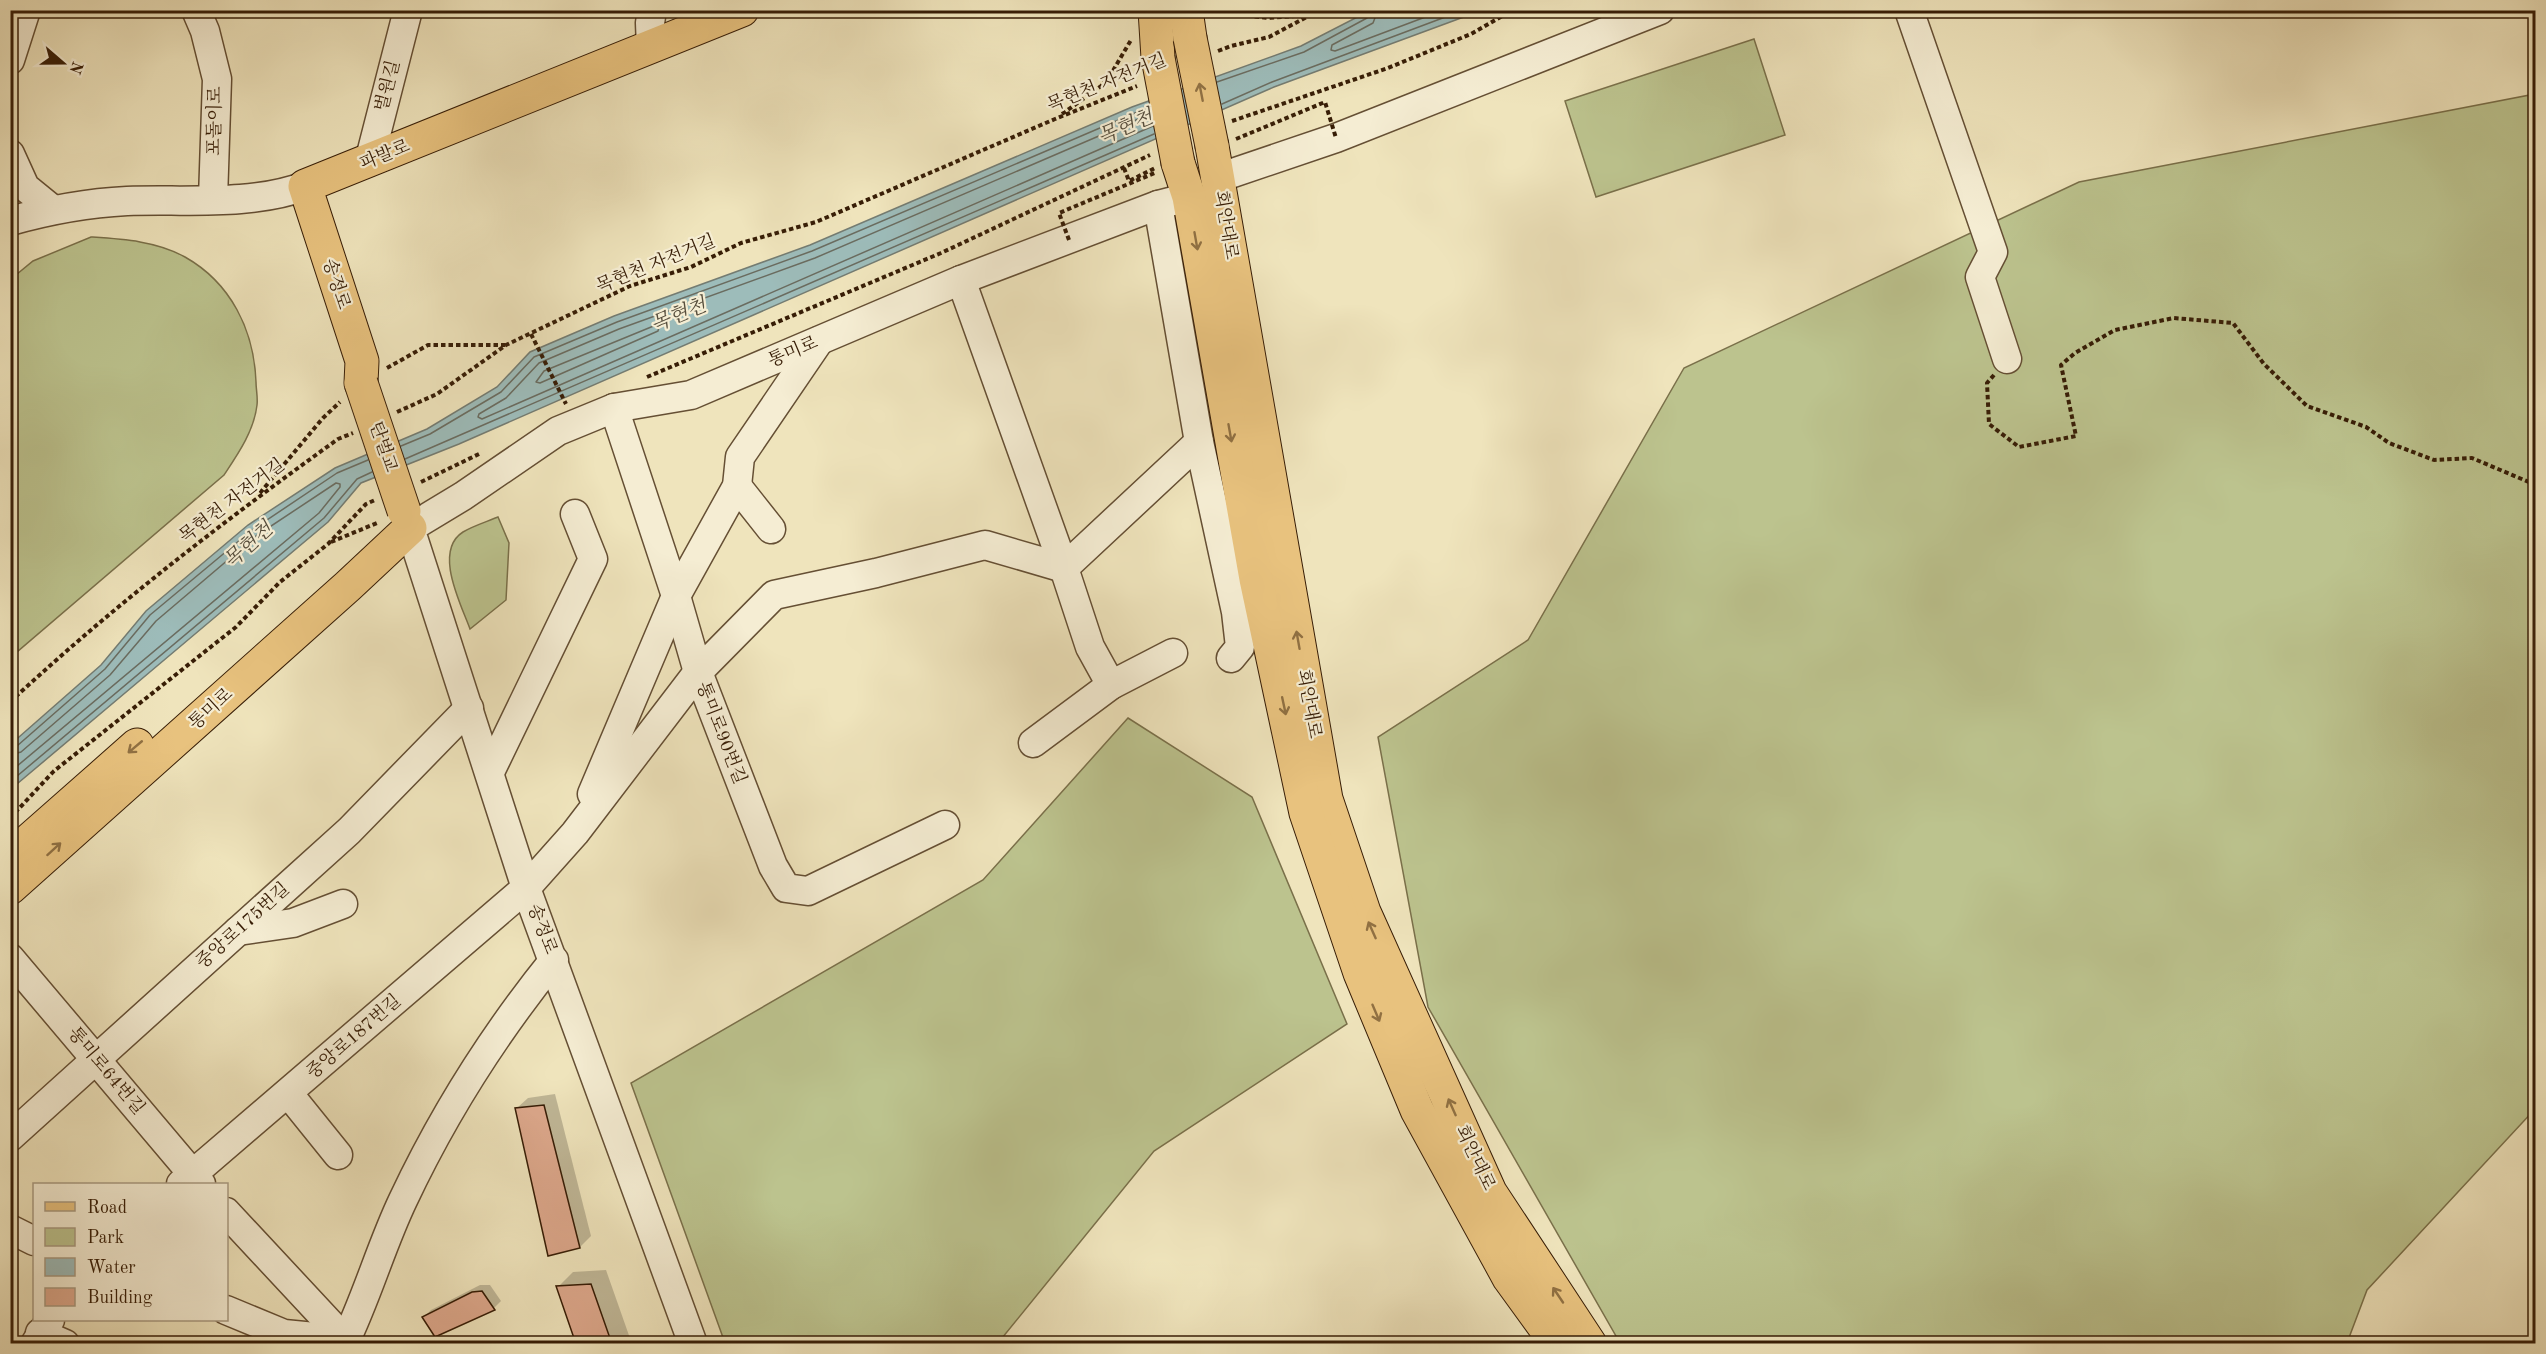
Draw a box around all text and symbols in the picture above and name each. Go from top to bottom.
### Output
north arrow [33,33,93,93]
street label: 목현천 자전거길 [1044,50,1169,115]
street label: 벌원길 [372,58,403,113]
text: N [65,59,85,77]
one-way arrow [1195,83,1206,102]
street label: 포돌이로 [204,86,225,156]
water label: 목현천 [1094,104,1158,149]
street label: 파발로 [357,135,413,173]
street label: 회안대로 [1212,189,1241,261]
one-way arrow [1191,230,1202,250]
street label: 목현천 자전거길 [593,231,718,296]
street label: 송정로 [319,256,355,312]
water label: 목현천 [647,292,711,336]
street label: 통미로 [765,333,821,370]
street label: 탄벌교 [366,419,401,475]
one-way arrow [1225,422,1236,442]
street label: 목현천 자전거길 [175,454,289,548]
water label: 목현천 [219,518,279,574]
one-way arrow [1292,631,1303,650]
street label: 회안대로 [1294,668,1325,740]
street label: 통미로90번길 [693,679,750,787]
street label: 통미로 [185,684,236,733]
one-way arrow [1279,696,1290,716]
one-way arrow [128,740,143,754]
one-way arrow [46,842,61,856]
street label: 중앙로175번길 [192,879,293,972]
street label: 송정로 [524,901,562,957]
one-way arrow [1365,921,1377,939]
street label: 중앙로187번길 [303,991,405,1083]
one-way arrow [1371,1003,1382,1022]
street label: 통미로64번길 [64,1023,148,1118]
one-way arrow [1446,1099,1457,1117]
street label: 회안대로 [1452,1122,1499,1193]
legend [33,1183,228,1321]
text: Road [87,1199,127,1217]
text: Park [87,1229,124,1247]
text: Water [87,1259,136,1277]
one-way arrow [1552,1287,1564,1303]
text: Building [87,1289,153,1307]

